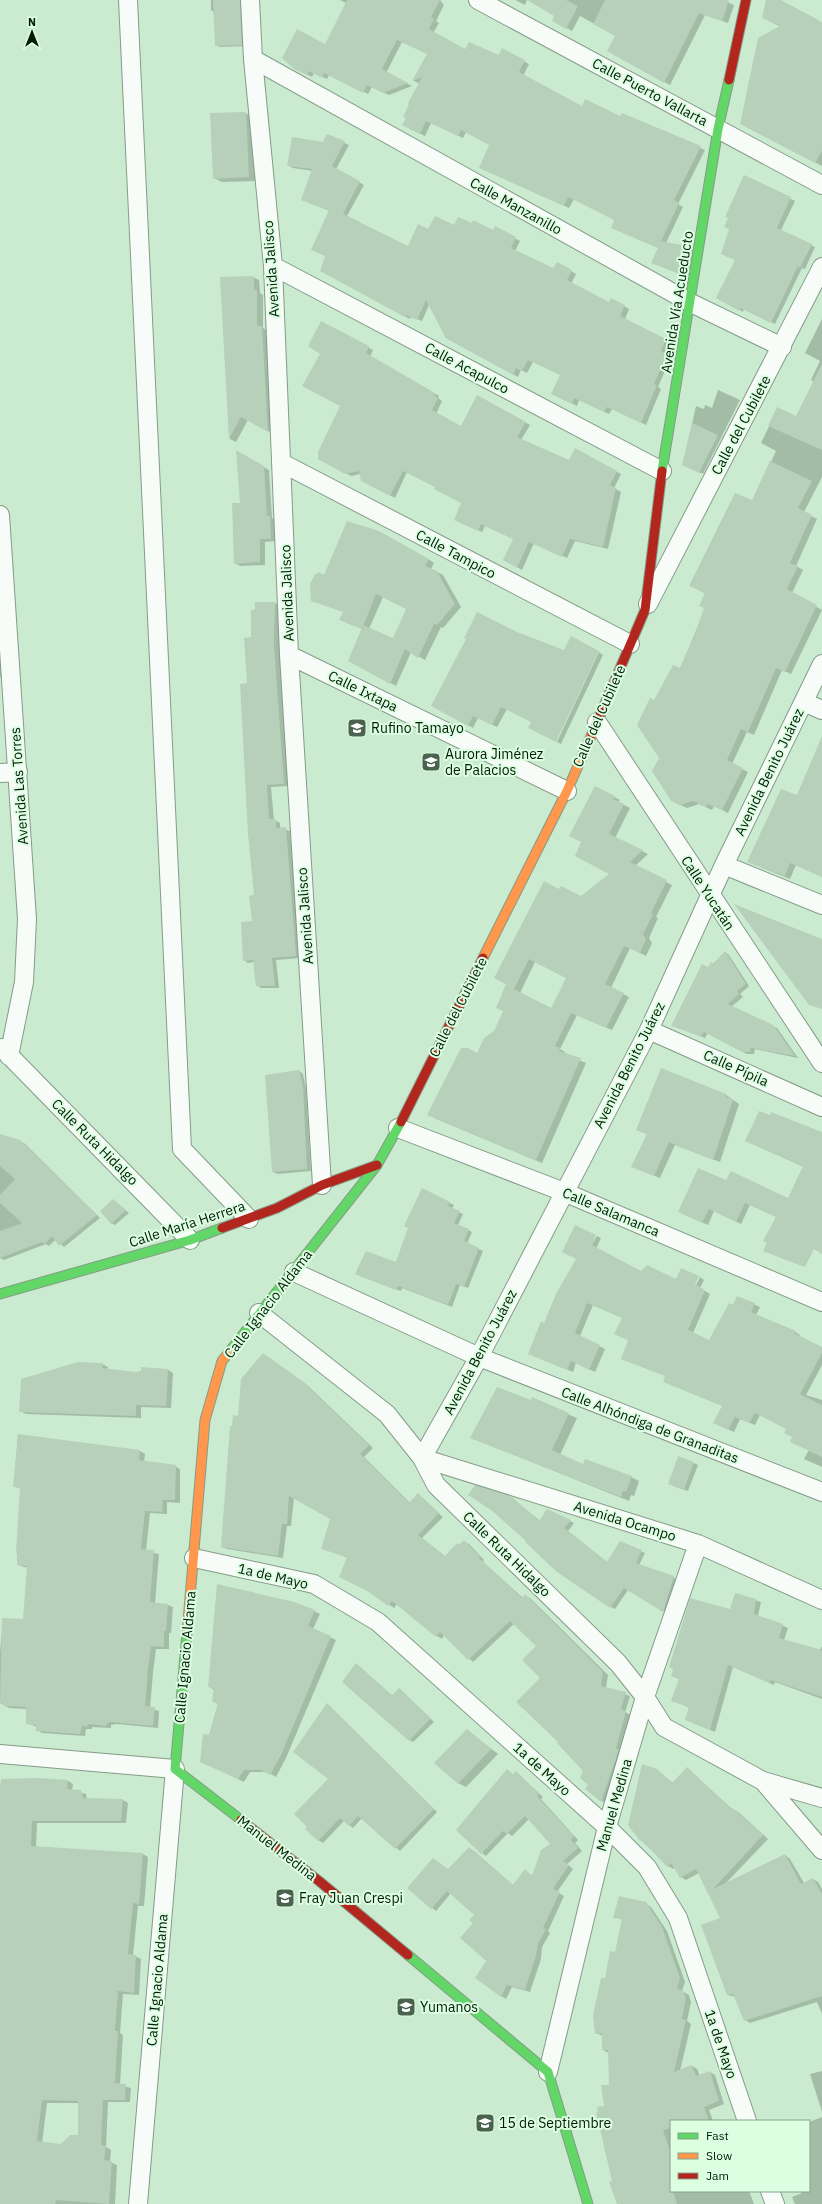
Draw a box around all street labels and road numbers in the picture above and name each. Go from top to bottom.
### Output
street label: Calle Puerto Vallarta [589,54,711,130]
street label: Calle Manzanillo [467,173,565,239]
street label: Avenida Jalisco [259,220,283,318]
street label: Avenida Vía Acueducto [657,229,697,374]
street label: Calle Acapulco [422,338,512,398]
street label: Calle del Cubilete [707,372,775,478]
street label: Calle Tampico [413,525,499,583]
street label: Avenida Jalisco [276,544,298,642]
street label: Calle del Cubilete [568,662,630,770]
street label: Calle Ixtapa [325,666,401,716]
street label: Avenida Benito Juárez [730,705,808,839]
street label: Avenida Las Torres [6,726,32,845]
street label: Calle Yucatán [677,852,739,934]
street label: Avenida Jalisco [293,867,317,965]
street label: Calle del Cubilete [425,954,491,1060]
street label: Avenida Benito Juárez [589,998,669,1131]
street label: Calle Pípila [701,1046,772,1091]
street label: Calle Ruta Hidalgo [48,1095,142,1189]
street label: Calle Salamanca [560,1183,663,1241]
street label: Calle María Herrera [127,1197,248,1251]
street label: Calle Ignacio Aldama [220,1246,316,1362]
street label: Avenida Benito Juárez [439,1286,521,1418]
street label: Calle Alhóndiga de Granaditas [559,1383,741,1467]
street label: Avenida Ocampo [572,1497,679,1545]
street label: Calle Ruta Hidalgo [459,1507,555,1601]
street label: 1a de Mayo [236,1559,310,1593]
street label: Calle Ignacio Aldama [170,1590,200,1724]
street label: 1a de Mayo [509,1738,575,1800]
street label: Manuel Medina [592,1756,636,1853]
street label: Manuel Medina [234,1811,321,1885]
street label: Calle Ignacio Aldama [142,1913,172,2047]
street label: 1a de Mayo [701,2007,741,2081]

